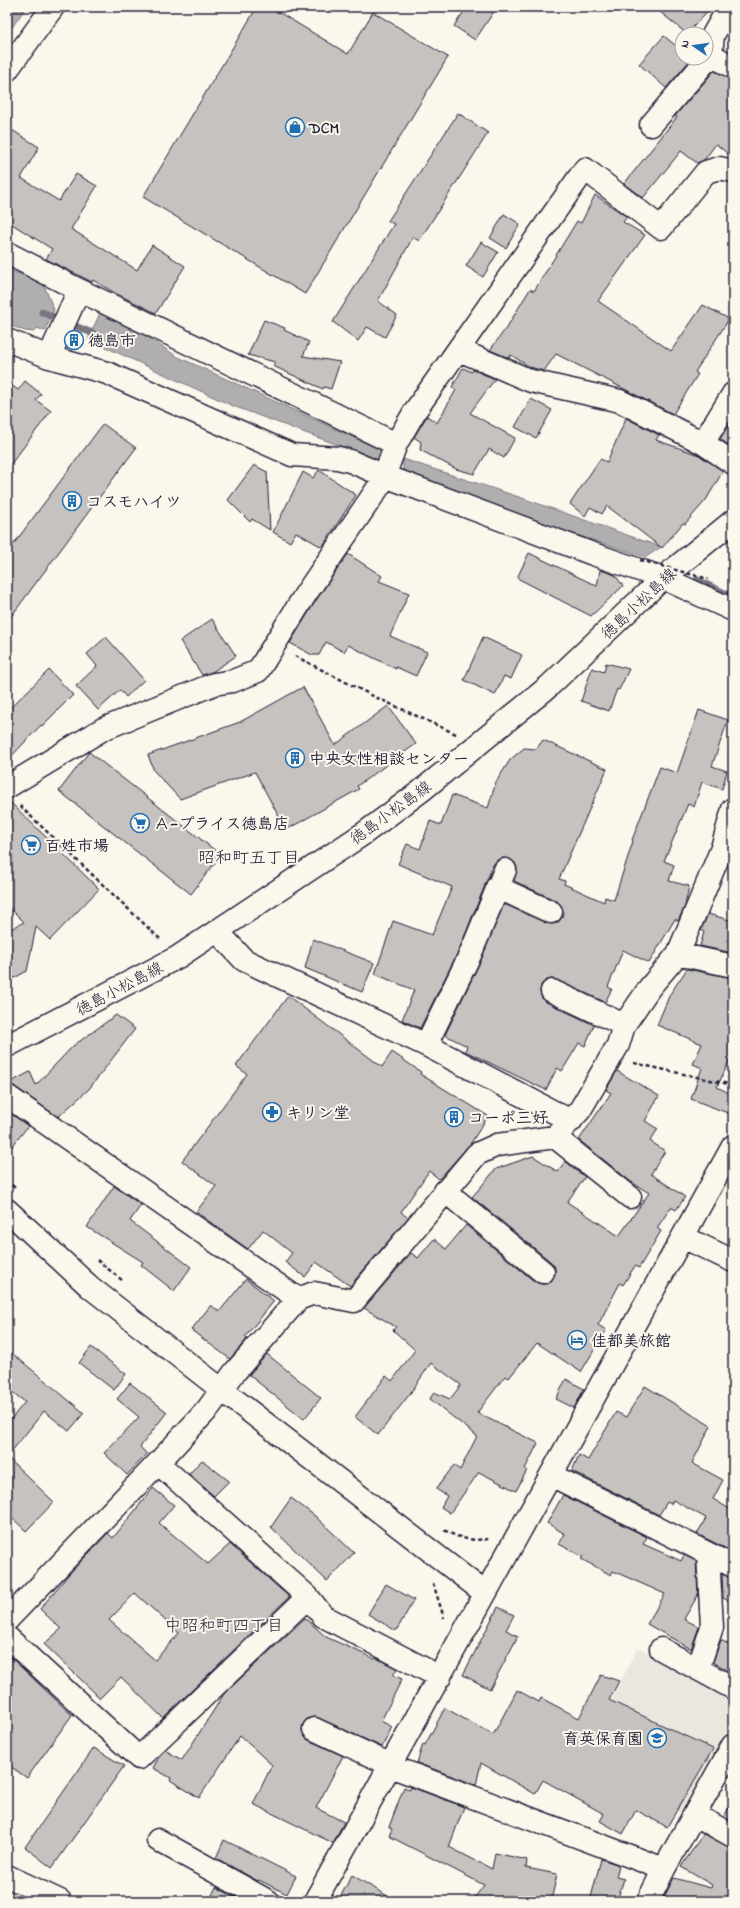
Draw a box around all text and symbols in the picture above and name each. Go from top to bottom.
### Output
north arrow [674,26,714,66]
text: N [677,39,694,49]
shop icon: DCM [284,116,306,138]
place label: DCM [308,117,340,141]
building icon: 徳島市 [63,329,85,351]
place label: 徳島市 [88,330,136,354]
building icon: コスモハイツ [61,490,83,512]
place label: コスモハイツ [86,491,181,515]
street label: 徳島小松島線 [596,563,683,646]
building icon: 中央女性相談センター [284,747,306,769]
place label: 中央女性相談センター [309,748,469,772]
street label: 徳島小松島線 [345,776,437,852]
supermarket icon: Ａ−プライス徳島店 [129,812,151,834]
place label: Ａ−プライス徳島店 [154,813,289,837]
supermarket icon: 百姓市場 [20,834,42,856]
place label: 百姓市場 [45,835,109,859]
district label: 昭和町五丁目 [198,846,300,871]
street label: 徳島小松島線 [72,957,168,1023]
pharmacy icon: キリン堂 [261,1101,283,1123]
place label: キリン堂 [286,1102,350,1126]
building icon: コーポ三好 [443,1106,465,1128]
place label: コーポ三好 [468,1107,548,1131]
hotel icon: 佳都美旅館 [566,1329,588,1351]
place label: 佳都美旅館 [591,1330,671,1354]
district label: 中昭和町四丁目 [165,1614,284,1639]
school or university icon: 育英保育園 [646,1727,668,1749]
place label: 育英保育園 [563,1728,643,1752]

